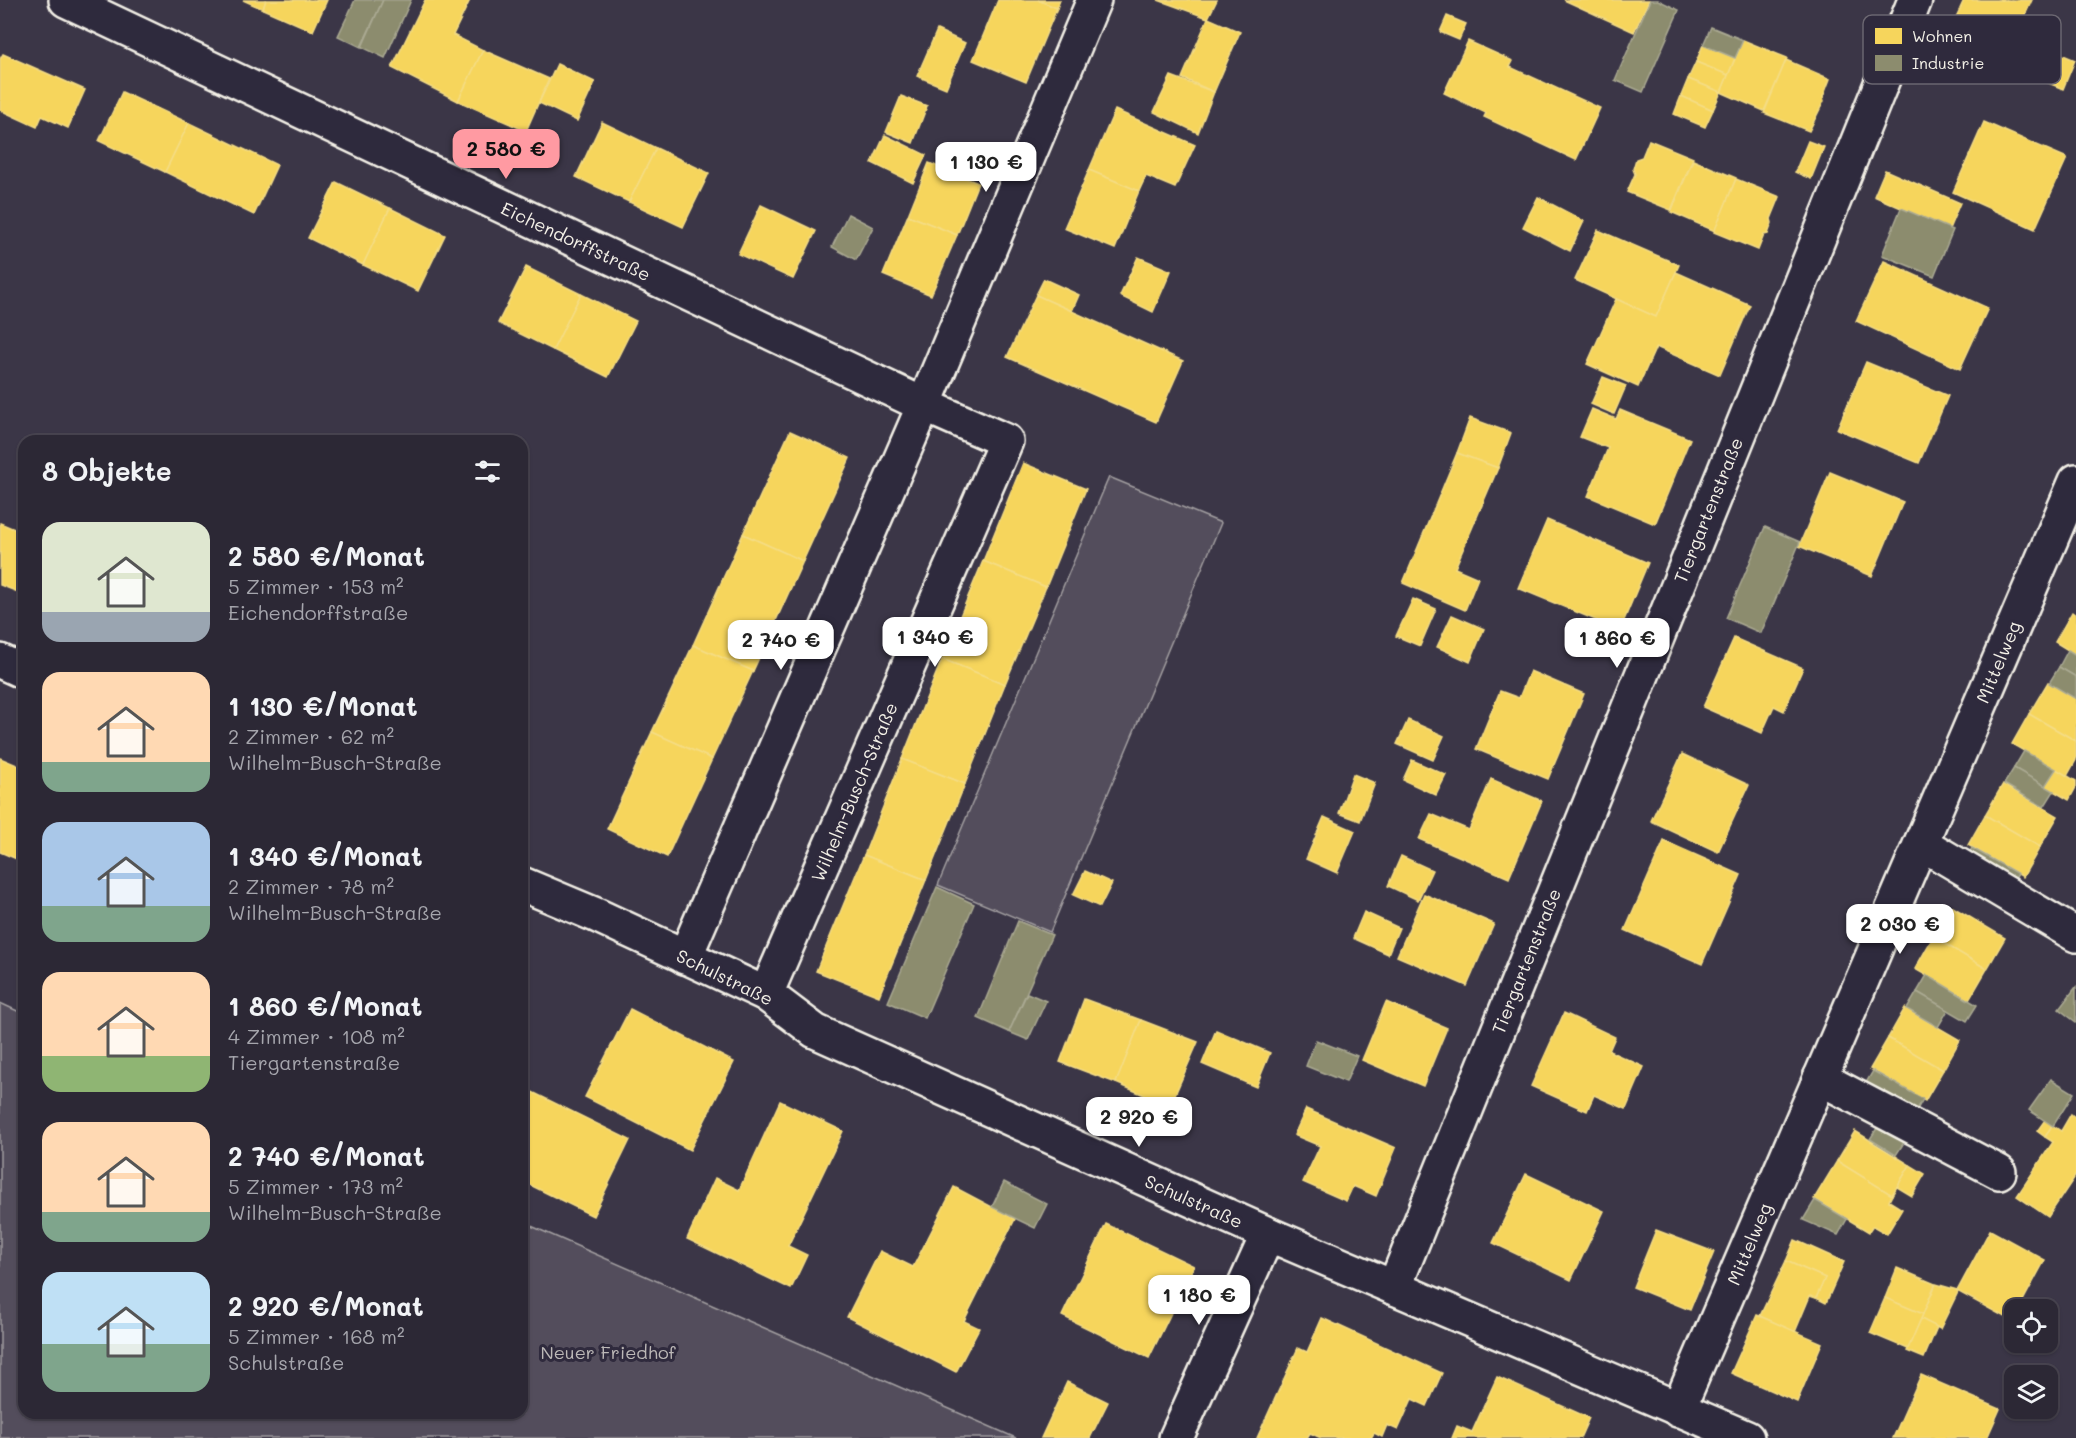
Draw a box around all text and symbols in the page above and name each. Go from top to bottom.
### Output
legend [1863,15,2061,84]
text: Wohnen [1912,25,1972,46]
text: Industrie [1912,52,1984,73]
pin: 2 580 € [451,129,561,180]
text: 2 580 € [467,135,545,161]
pin: 1 130 € [931,142,1041,193]
text: 1 130 € [949,148,1023,174]
street label: Eichendorffstraße [497,196,655,286]
street label: Tiergartenstraße [1668,434,1748,586]
text: 8 Objekte [42,454,171,488]
icon: filters [471,455,504,488]
text: 2 580 €/Monat [228,539,425,573]
icon: home [90,546,162,618]
text: 5 Zimmer · 153 m² [228,573,404,599]
text: Eichendorffstraße [228,599,408,625]
pin: 1 340 € [880,617,990,668]
street label: Mittelweg [1970,617,2026,707]
pin: 1 860 € [1562,618,1672,669]
pin: 2 740 € [726,620,836,671]
text: 1 340 € [896,623,974,649]
text: 1 860 € [1579,624,1655,650]
text: 2 740 € [742,626,820,652]
text: 1 130 €/Monat [228,689,418,723]
icon: home [90,696,162,768]
street label: Wilhelm-Busch-Straße [805,699,903,885]
text: 2 Zimmer · 62 m² [228,723,394,749]
text: Wilhelm-Busch-Straße [228,749,442,775]
text: 1 340 €/Monat [228,839,423,873]
icon: home [90,846,162,918]
text: 2 Zimmer · 78 m² [228,873,394,899]
street label: Tiergartenstraße [1486,885,1566,1037]
text: Wilhelm-Busch-Straße [228,899,442,925]
pin: 2 030 € [1845,904,1955,955]
text: 2 030 € [1860,910,1940,936]
street label: Schulstraße [673,943,777,1011]
text: 1 860 €/Monat [228,989,422,1023]
icon: home [90,996,162,1068]
text: 4 Zimmer · 108 m² [228,1023,405,1049]
text: Tiergartenstraße [228,1049,400,1075]
pin: 2 920 € [1084,1097,1194,1148]
text: 2 920 € [1100,1103,1178,1129]
text: 2 740 €/Monat [228,1139,424,1173]
icon: home [90,1146,162,1218]
street label: Schulstraße [1141,1169,1247,1233]
text: 5 Zimmer · 173 m² [228,1173,403,1199]
text: Wilhelm-Busch-Straße [228,1199,442,1225]
street label: Mittelweg [1721,1199,1777,1289]
pin: 1 180 € [1144,1275,1254,1326]
text: 1 180 € [1162,1281,1236,1307]
text: 2 920 €/Monat [228,1289,424,1323]
icon: home [90,1296,162,1368]
map controls [2004,1299,2058,1419]
button: locate [2004,1299,2058,1353]
text: 5 Zimmer · 168 m² [228,1323,404,1349]
park label: Neuer Friedhof [540,1340,677,1364]
text: Schulstraße [228,1349,344,1375]
button: layers [2004,1365,2058,1419]

